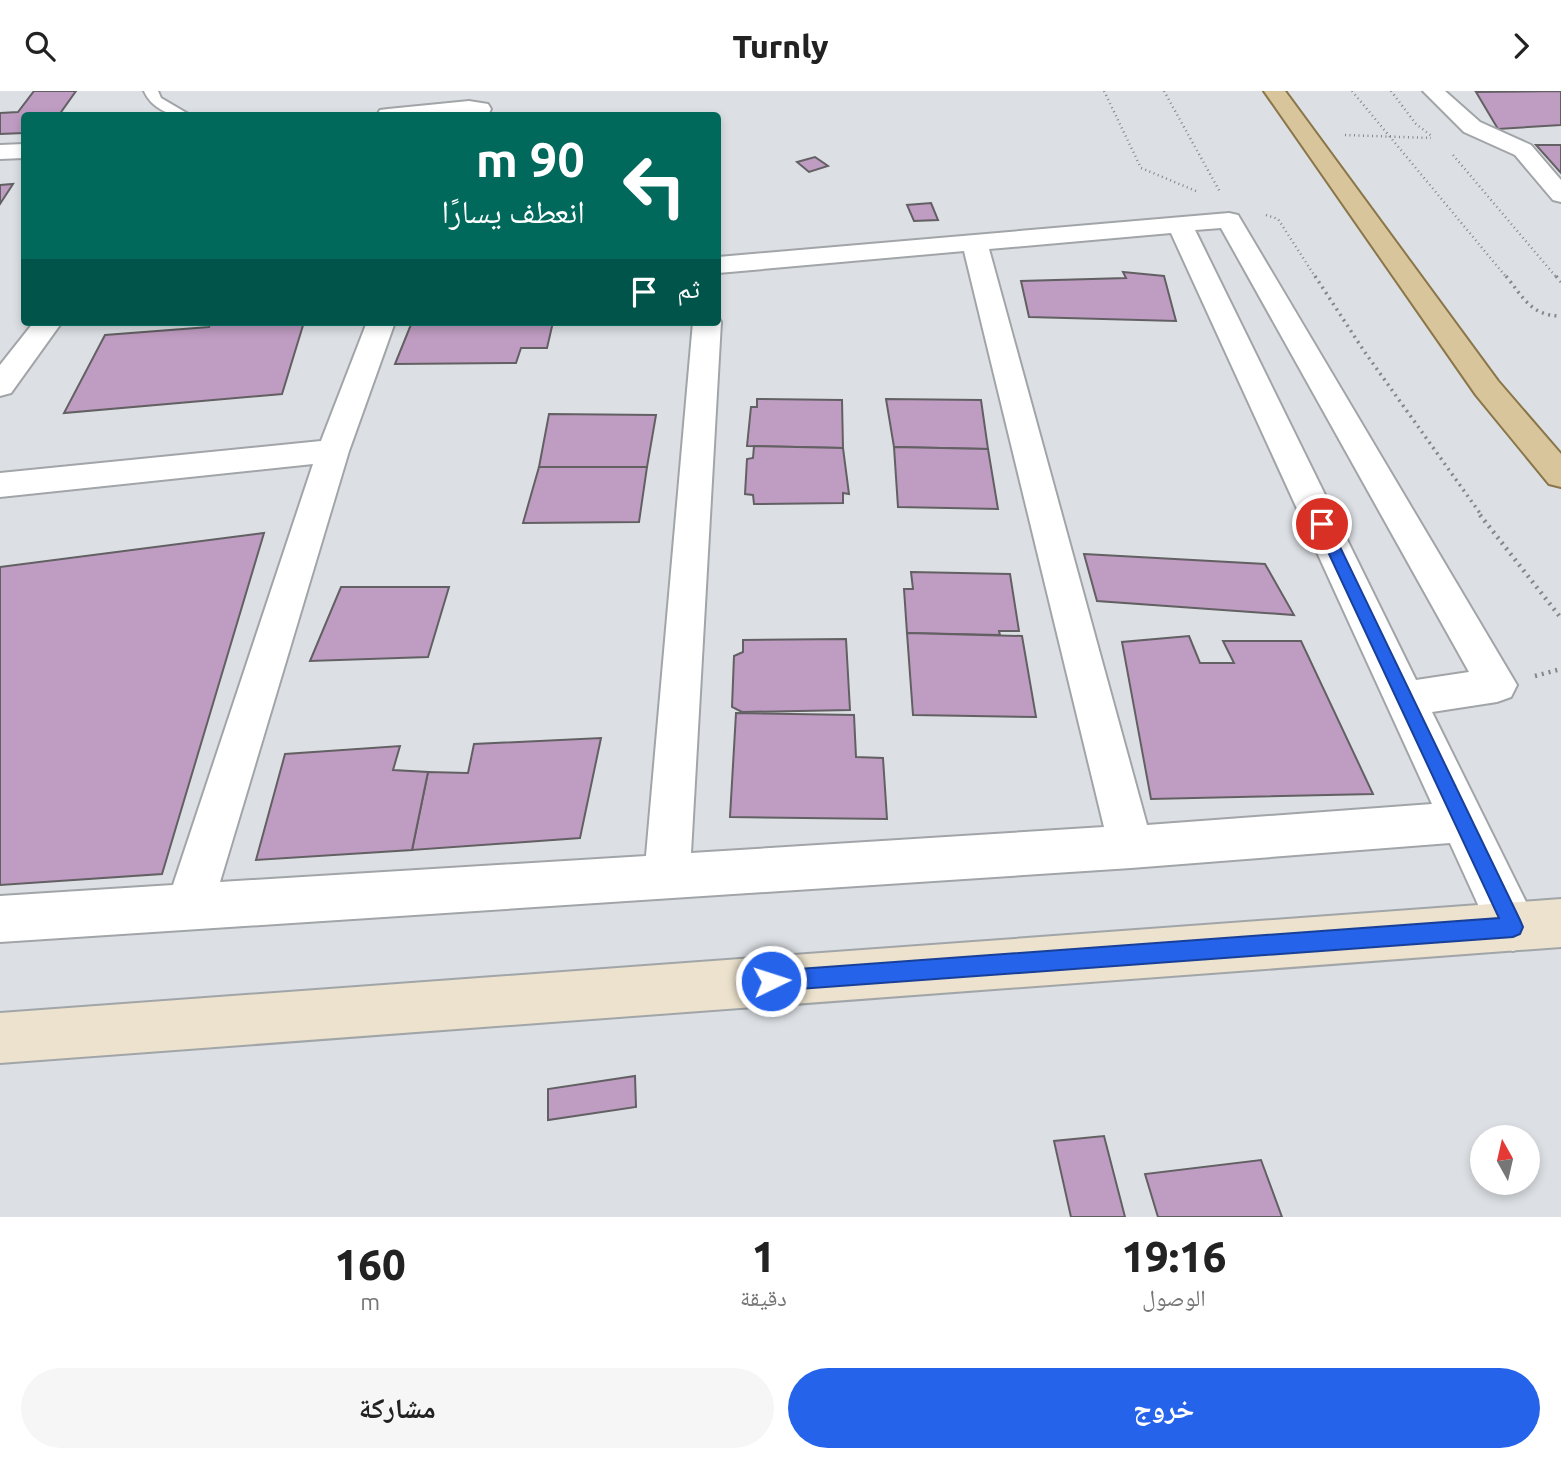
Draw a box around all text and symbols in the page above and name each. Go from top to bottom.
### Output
icon: search [21,27,59,65]
icon: forward [1502,27,1540,65]
text: Turnly [733,28,828,64]
text: 90 m [476,131,585,186]
icon: left [609,140,700,231]
text: انعطف يسارًا [441,193,585,229]
icon: arrive [625,273,663,311]
text: ثم [677,274,700,303]
pin [1292,494,1352,554]
icon: arrive [1303,505,1341,543]
position arrow [734,944,808,1018]
north arrow [1470,1125,1540,1195]
map controls [1470,1125,1540,1195]
text: 1 [752,1233,775,1280]
text: 19:16 [1121,1233,1226,1280]
text: 160 [335,1241,406,1288]
text: دقيقة [740,1285,787,1310]
text: الوصول [1142,1285,1206,1310]
text: m [360,1289,380,1314]
button: مشاركة [21,1368,774,1448]
button: خروج [788,1368,1540,1448]

